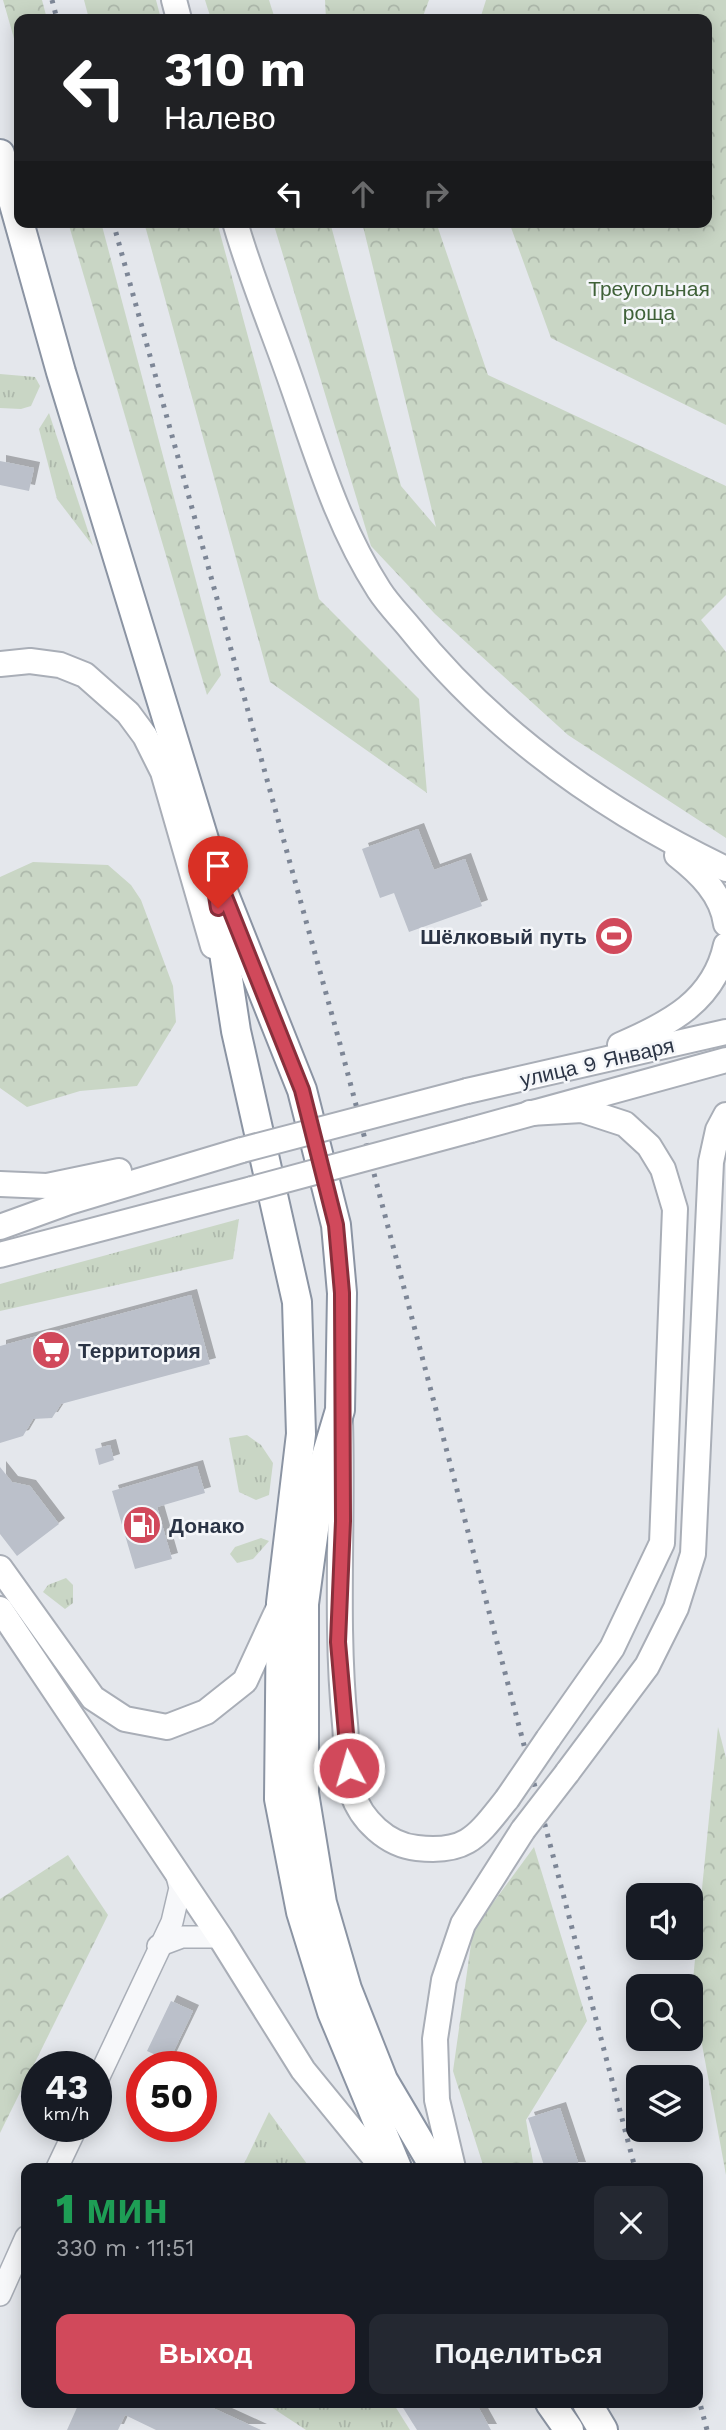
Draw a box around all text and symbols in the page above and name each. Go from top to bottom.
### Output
text: 310 m [164,40,306,98]
icon: left [49,42,140,133]
text: Налево [164,99,276,137]
icon: left [271,175,309,213]
icon: ahead [344,175,382,213]
icon: right [417,175,455,213]
park label: Треугольная роща [588,276,710,325]
pin [188,836,248,908]
icon: arrive [199,847,237,885]
sports icon: Шёлковый путь [593,915,635,957]
place label: Шёлковый путь [420,924,587,949]
street label: улица 9 Января [518,1032,676,1092]
supermarket icon: Территория [30,1329,72,1371]
place label: Территория [78,1338,201,1363]
fuel station icon: Донако [121,1504,163,1546]
place label: Донако [169,1513,244,1538]
position arrow [312,1731,386,1805]
map controls [626,1883,703,2142]
button: sound [626,1883,703,1960]
button: search [626,1974,703,2051]
speed limit sign: 50 [126,2051,217,2142]
button: layers [626,2065,703,2142]
text: 43 [45,2066,88,2108]
text: km/h [43,2103,90,2124]
text: 1 мин [56,2184,168,2233]
button: close [594,2186,668,2260]
text: 330 m · 11:51 [56,2235,194,2262]
button: Выход [56,2314,355,2394]
button: Поделиться [369,2314,668,2394]

